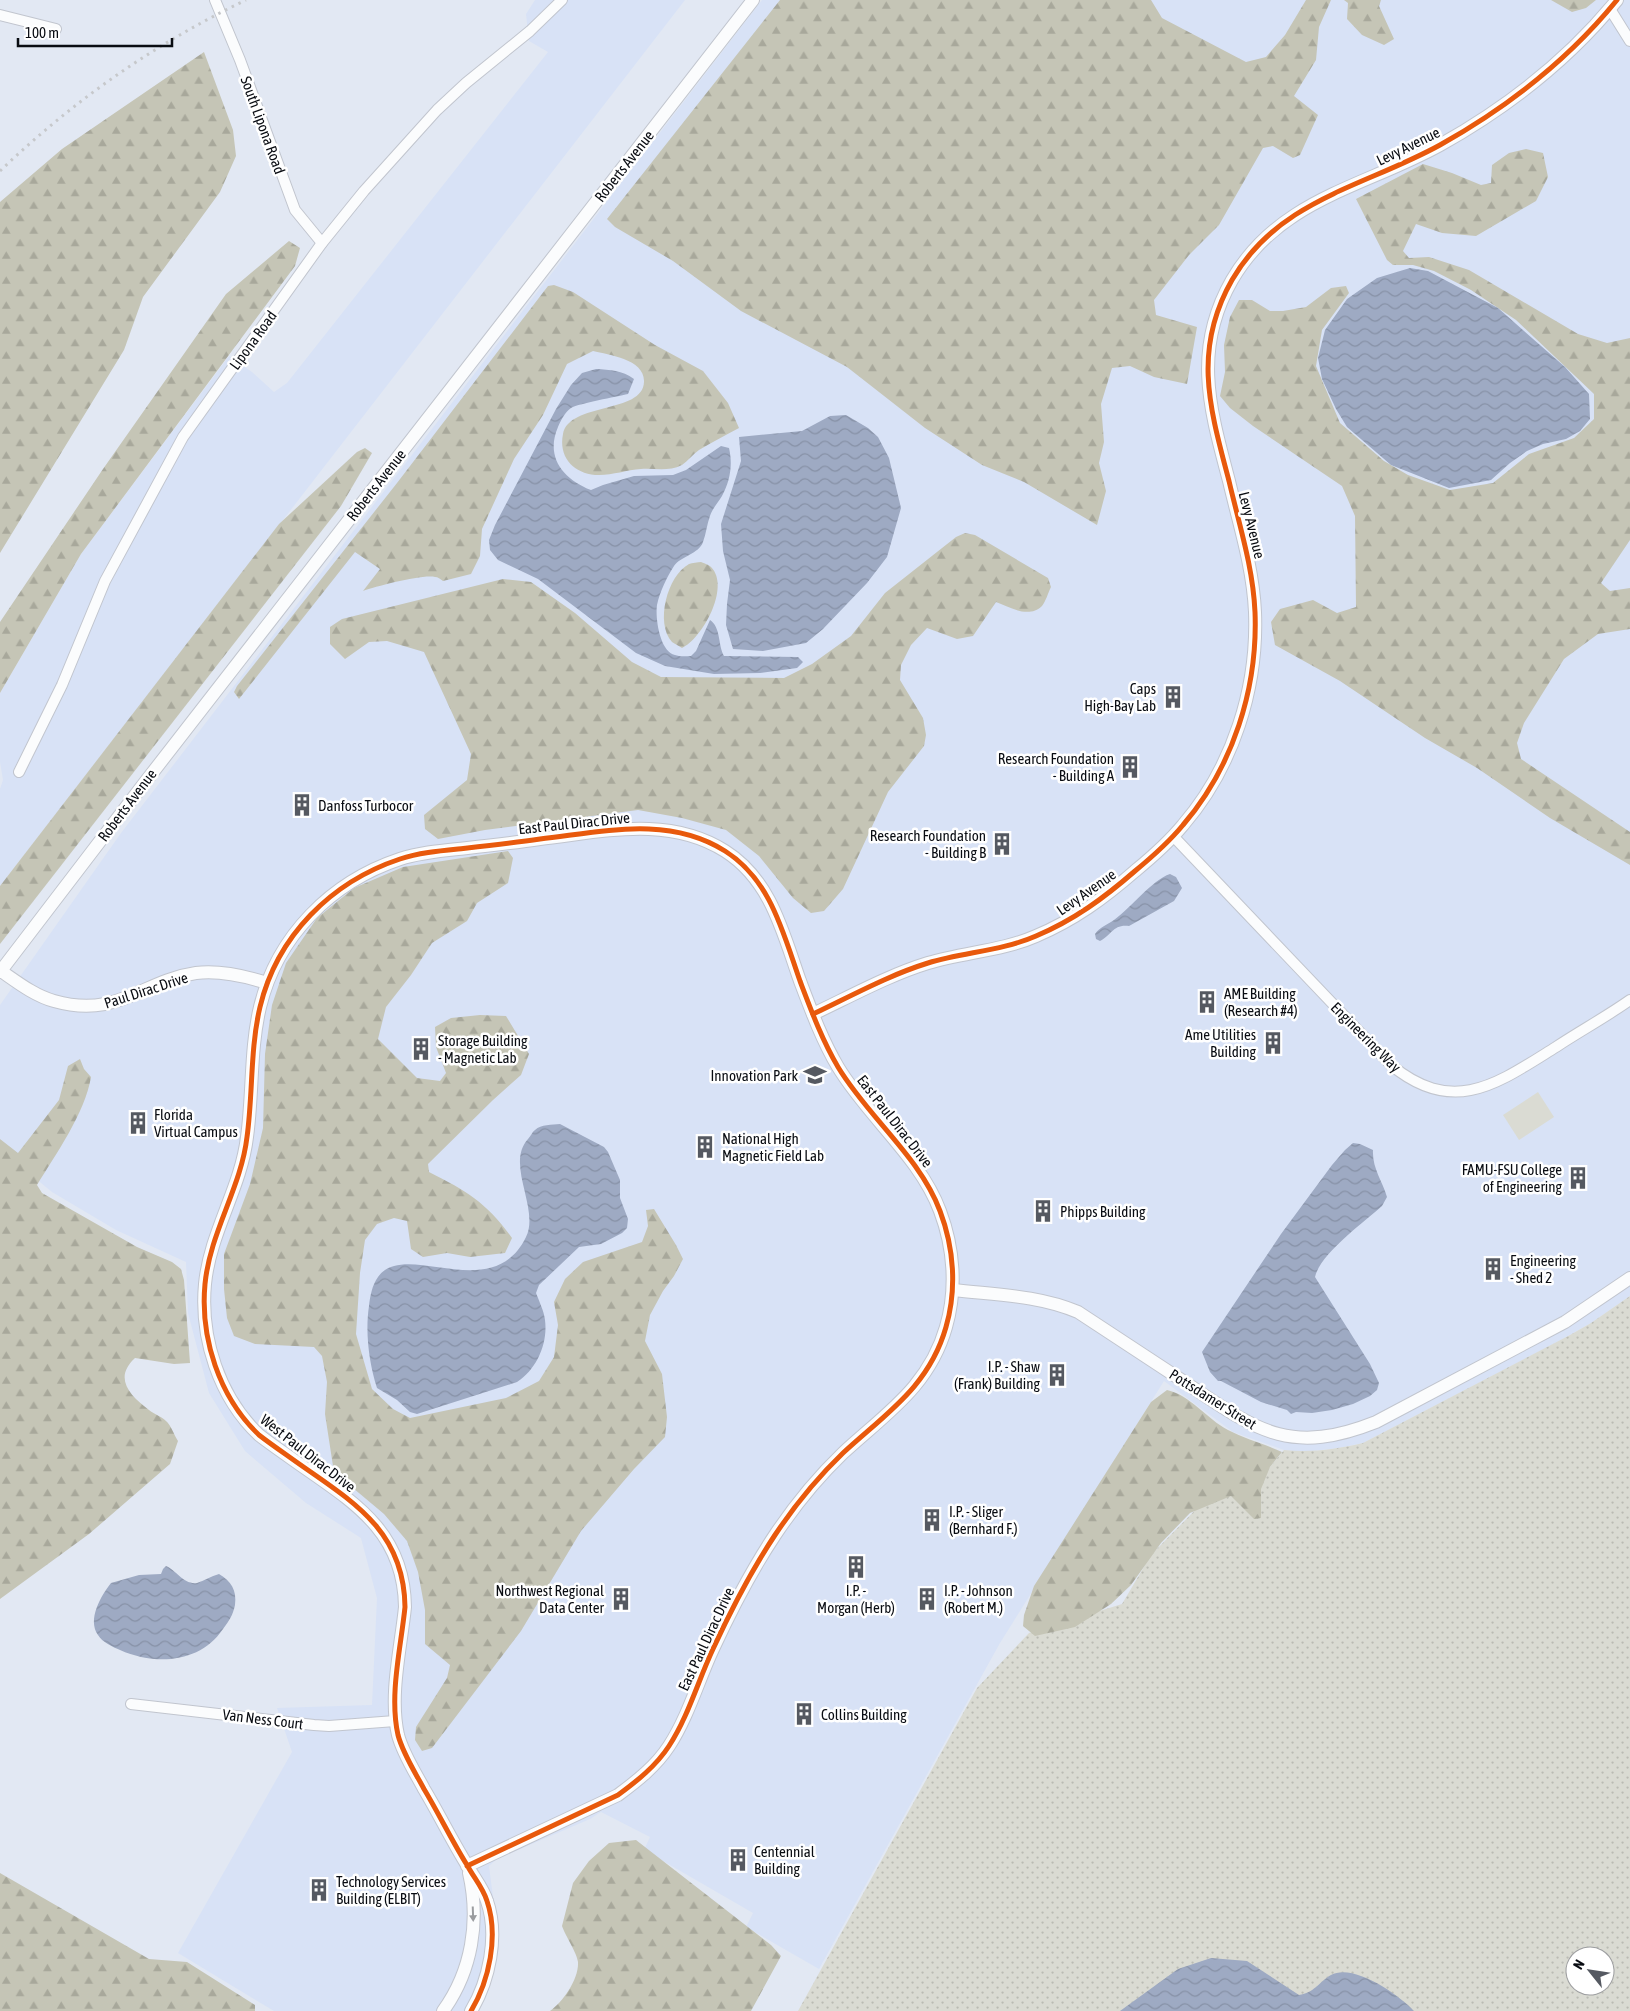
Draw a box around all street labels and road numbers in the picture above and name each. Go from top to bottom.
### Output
street label: South Lipona Road [237,74,289,176]
street label: Levy Avenue [1374,123,1443,169]
street label: Roberts Avenue [591,127,657,205]
street label: Lipona Road [226,307,280,373]
street label: Roberts Avenue [343,446,409,524]
street label: Levy Avenue [1235,490,1269,560]
street label: Roberts Avenue [94,765,160,844]
street label: East Paul Dirac Drive [517,809,631,837]
street label: Levy Avenue [1053,865,1119,919]
street label: Paul Dirac Drive [102,968,190,1012]
street label: Engineering Way [1328,999,1404,1075]
street label: East Paul Dirac Drive [854,1072,936,1171]
street label: Pottsdamer Street [1166,1365,1260,1433]
street label: West Paul Dirac Drive [257,1411,359,1495]
street label: East Paul Dirac Drive [675,1584,737,1693]
street label: Van Ness Court [222,1706,304,1732]

